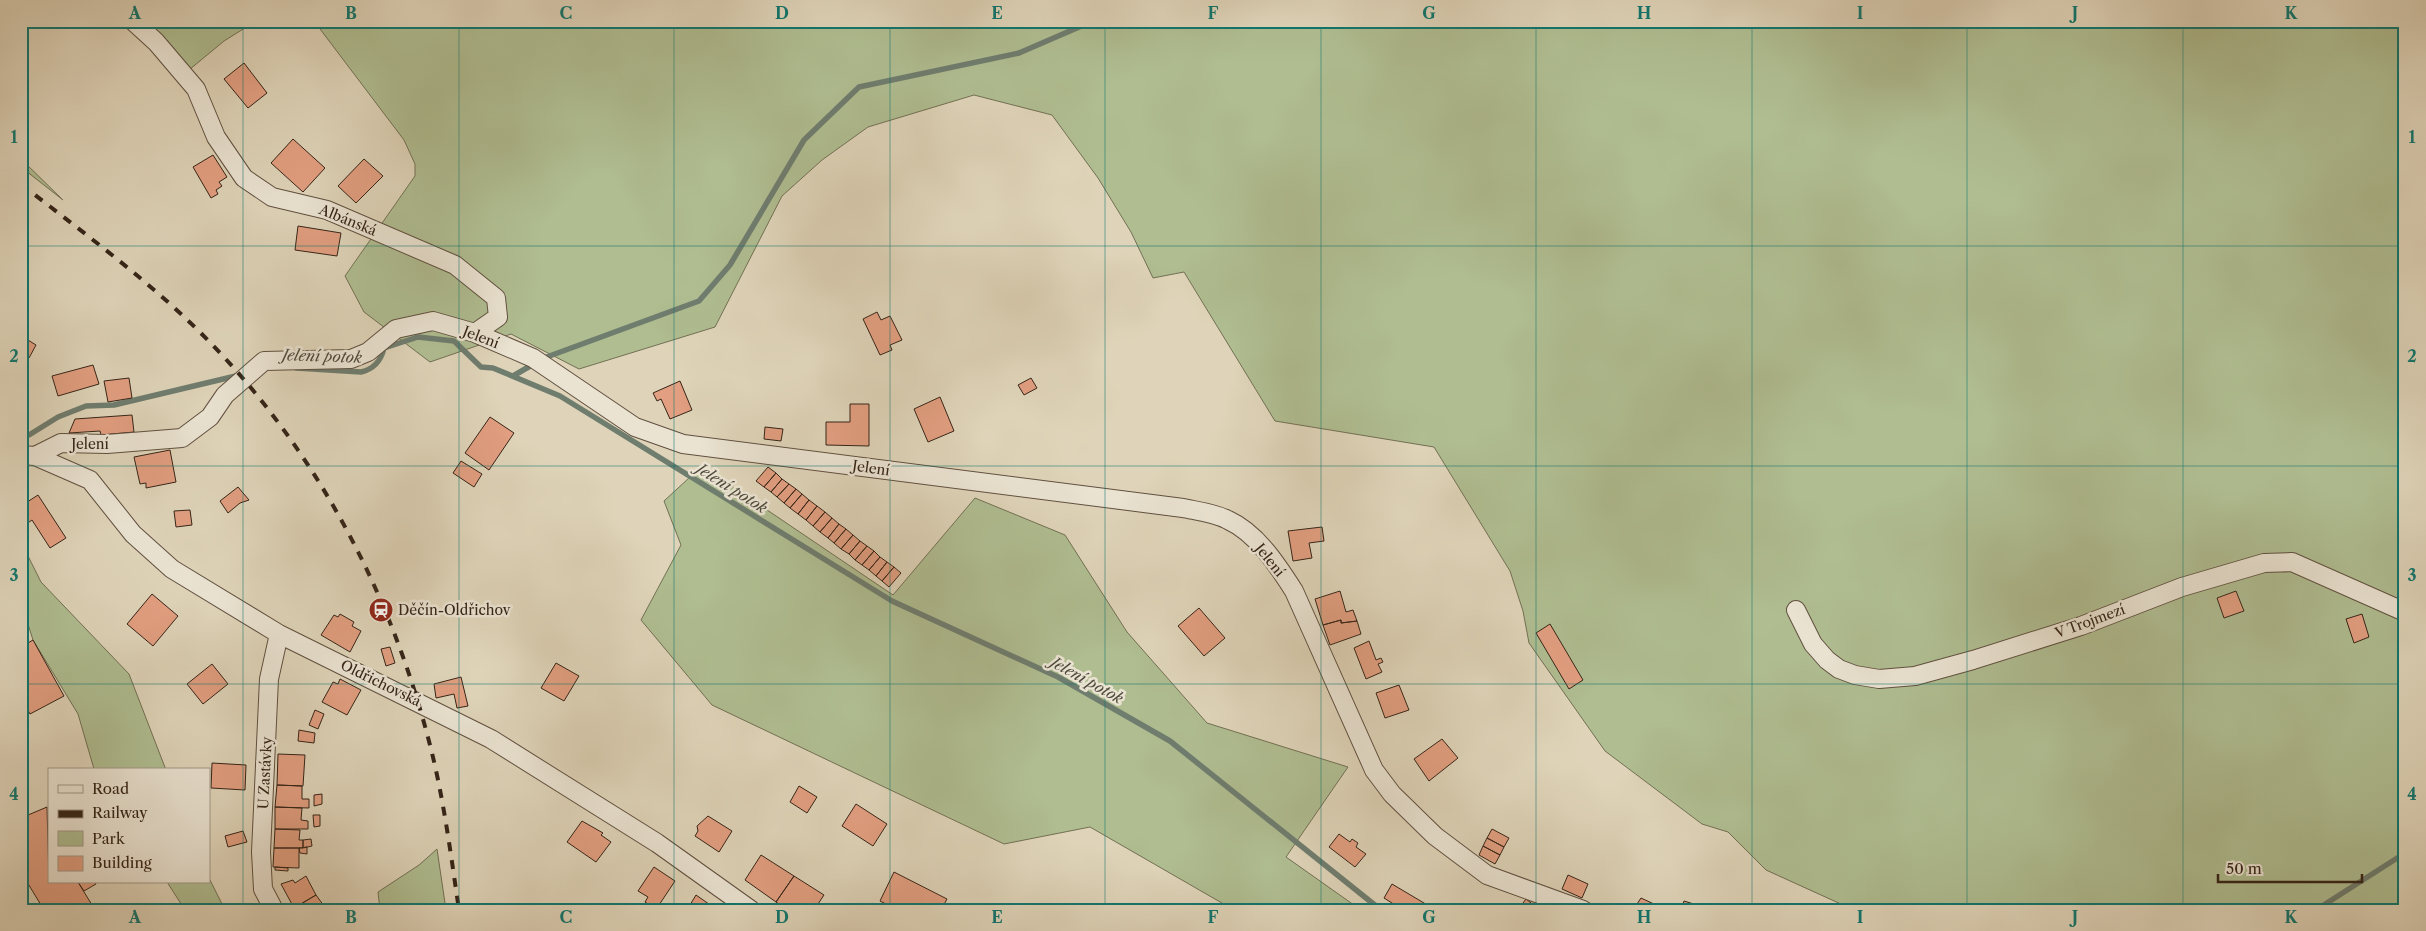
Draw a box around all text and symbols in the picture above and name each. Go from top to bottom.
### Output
text: A [128,3,142,23]
text: B [345,3,357,23]
text: C [560,3,572,23]
text: D [775,3,789,23]
text: E [991,3,1003,23]
text: F [1208,3,1219,23]
text: G [1422,3,1436,23]
text: H [1637,3,1651,23]
text: I [1857,3,1864,23]
text: J [2069,3,2078,23]
text: K [2285,3,2299,23]
text: 1 [10,127,18,147]
text: 1 [2408,127,2416,147]
street label: Albánská [316,200,380,240]
street label: Jelení [458,321,502,352]
water label: Jelení potok [278,345,362,367]
text: 2 [9,346,19,366]
text: 2 [2407,346,2417,366]
street label: Jelení [69,435,109,453]
street label: Jelení [849,456,891,480]
water label: Jelení potok [690,457,771,517]
street label: Jelení [1250,538,1289,580]
text: 3 [9,565,19,585]
text: 3 [2407,565,2417,585]
station icon: Děčín-Oldřichov [368,597,394,623]
street label: V Trojmezí [2052,600,2127,642]
place label: Děčín-Oldřichov [398,601,511,619]
water label: Jelení potok [1044,650,1127,708]
street label: Oldřichovská [338,656,425,710]
street label: U Zastávky [254,736,276,810]
legend [48,768,210,884]
text: Road [92,779,129,798]
text: 4 [9,784,19,804]
text: 4 [2407,784,2417,804]
text: Railway [92,803,148,822]
text: Park [92,829,126,848]
scale bar [2218,851,2362,883]
text: Building [92,853,152,872]
text: 50 m [2226,859,2262,878]
text: A [128,907,142,927]
text: B [345,907,357,927]
text: C [560,907,572,927]
text: D [775,907,789,927]
text: E [991,907,1003,927]
text: F [1208,907,1219,927]
text: G [1422,907,1436,927]
text: H [1637,907,1651,927]
text: I [1857,907,1864,927]
text: J [2069,907,2078,927]
text: K [2285,907,2299,927]

